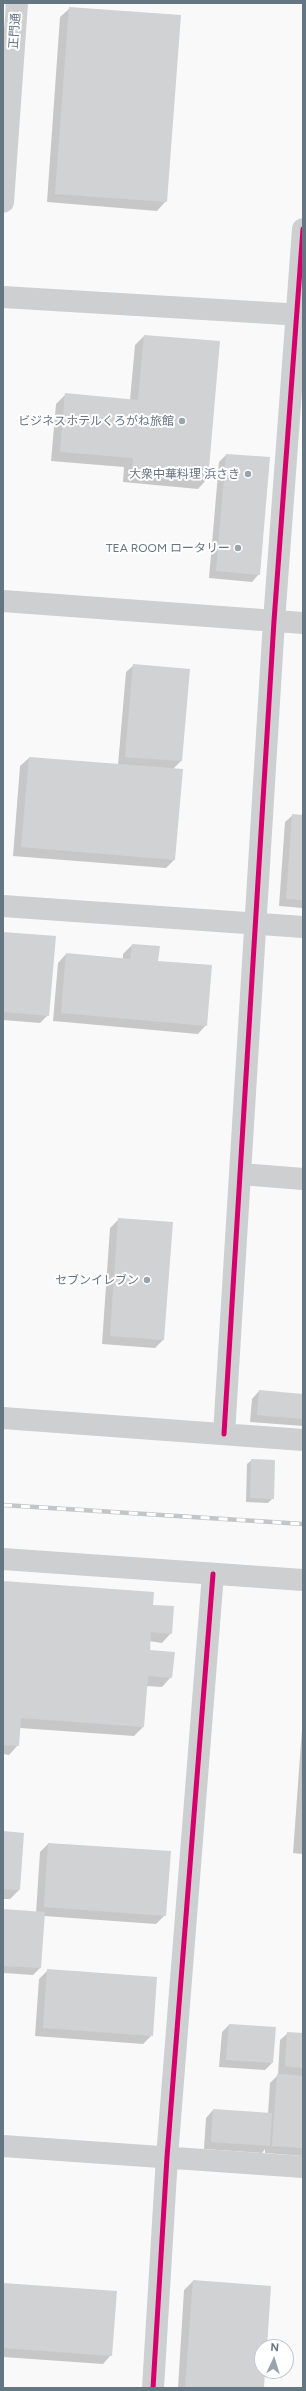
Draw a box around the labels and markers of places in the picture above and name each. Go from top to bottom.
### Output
place label: ビジネスホテルくろがね旅館 [18,414,174,428]
marker: ビジネスホテルくろがね旅館 [177,416,187,426]
place label: 大衆中華料理 浜さき [129,467,240,481]
marker: 大衆中華料理 浜さき [243,469,253,479]
place label: TEA ROOM ロータリー [106,541,230,555]
marker: TEA ROOM ロータリー [233,543,243,553]
place label: セブンイレブン [55,1273,139,1287]
marker: セブンイレブン [142,1275,152,1285]

